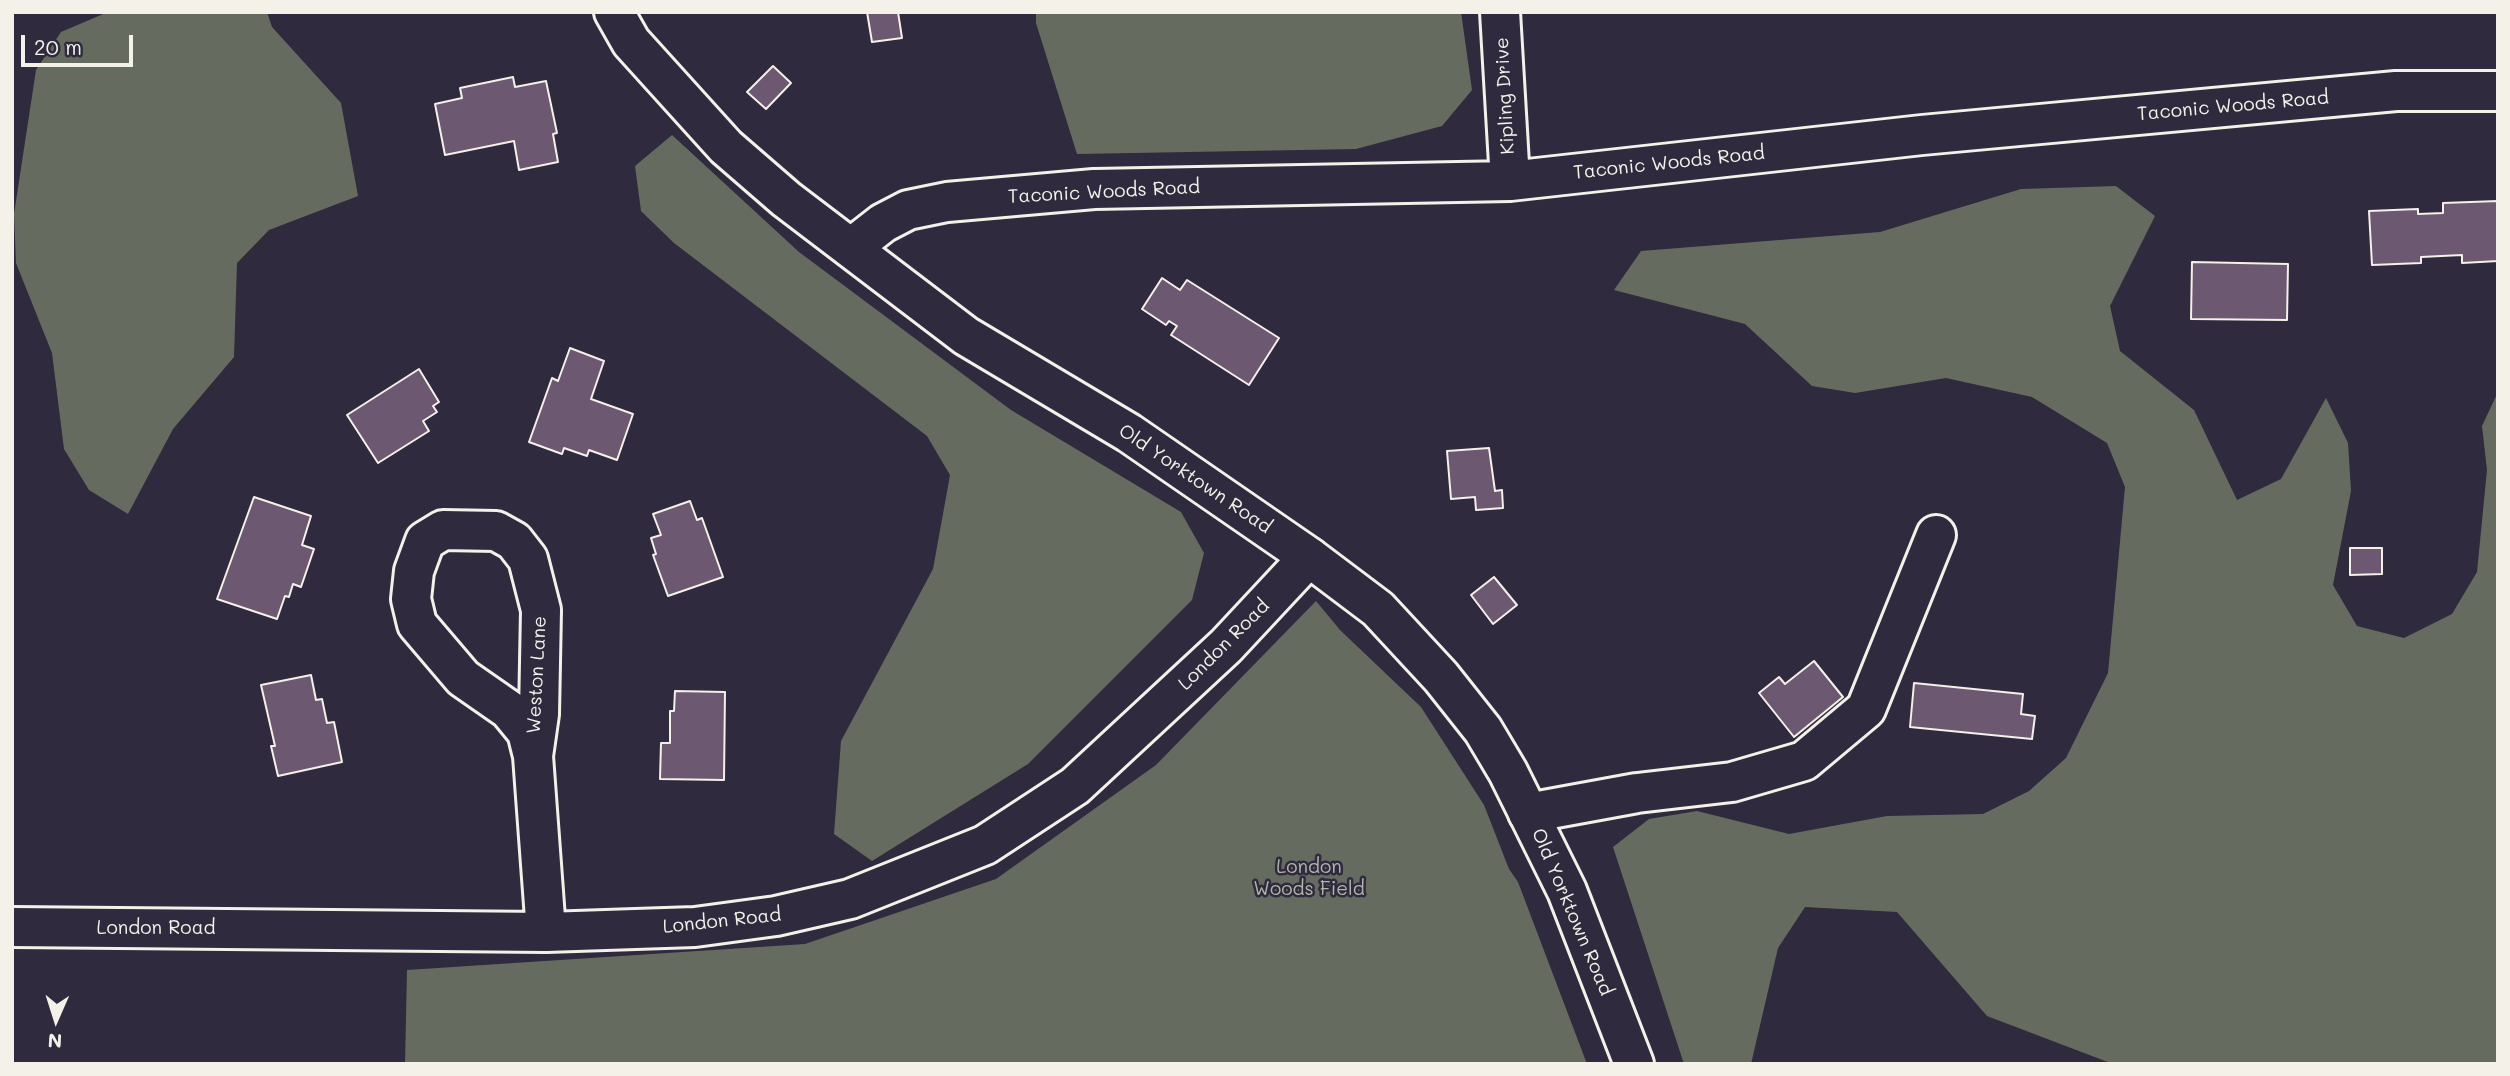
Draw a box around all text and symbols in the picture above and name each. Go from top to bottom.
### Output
scale bar [24,21,136,65]
text: 20 m [34,33,82,60]
street label: Kipling Drive [1491,37,1519,155]
street label: Taconic Woods Road [2136,86,2330,126]
street label: Taconic Woods Road [1572,142,1766,184]
street label: Taconic Woods Road [1007,176,1201,208]
street label: Old Yorktown Road [1114,419,1276,539]
street label: London Road [1174,595,1274,695]
street label: Weston Lane [523,615,551,735]
street label: Old Yorktown Road [1526,825,1618,999]
park label: London Woods Field [1253,856,1365,900]
street label: London Road [662,903,782,939]
street label: London Road [96,917,216,939]
north arrow [21,985,91,1055]
text: N [47,1029,63,1054]

